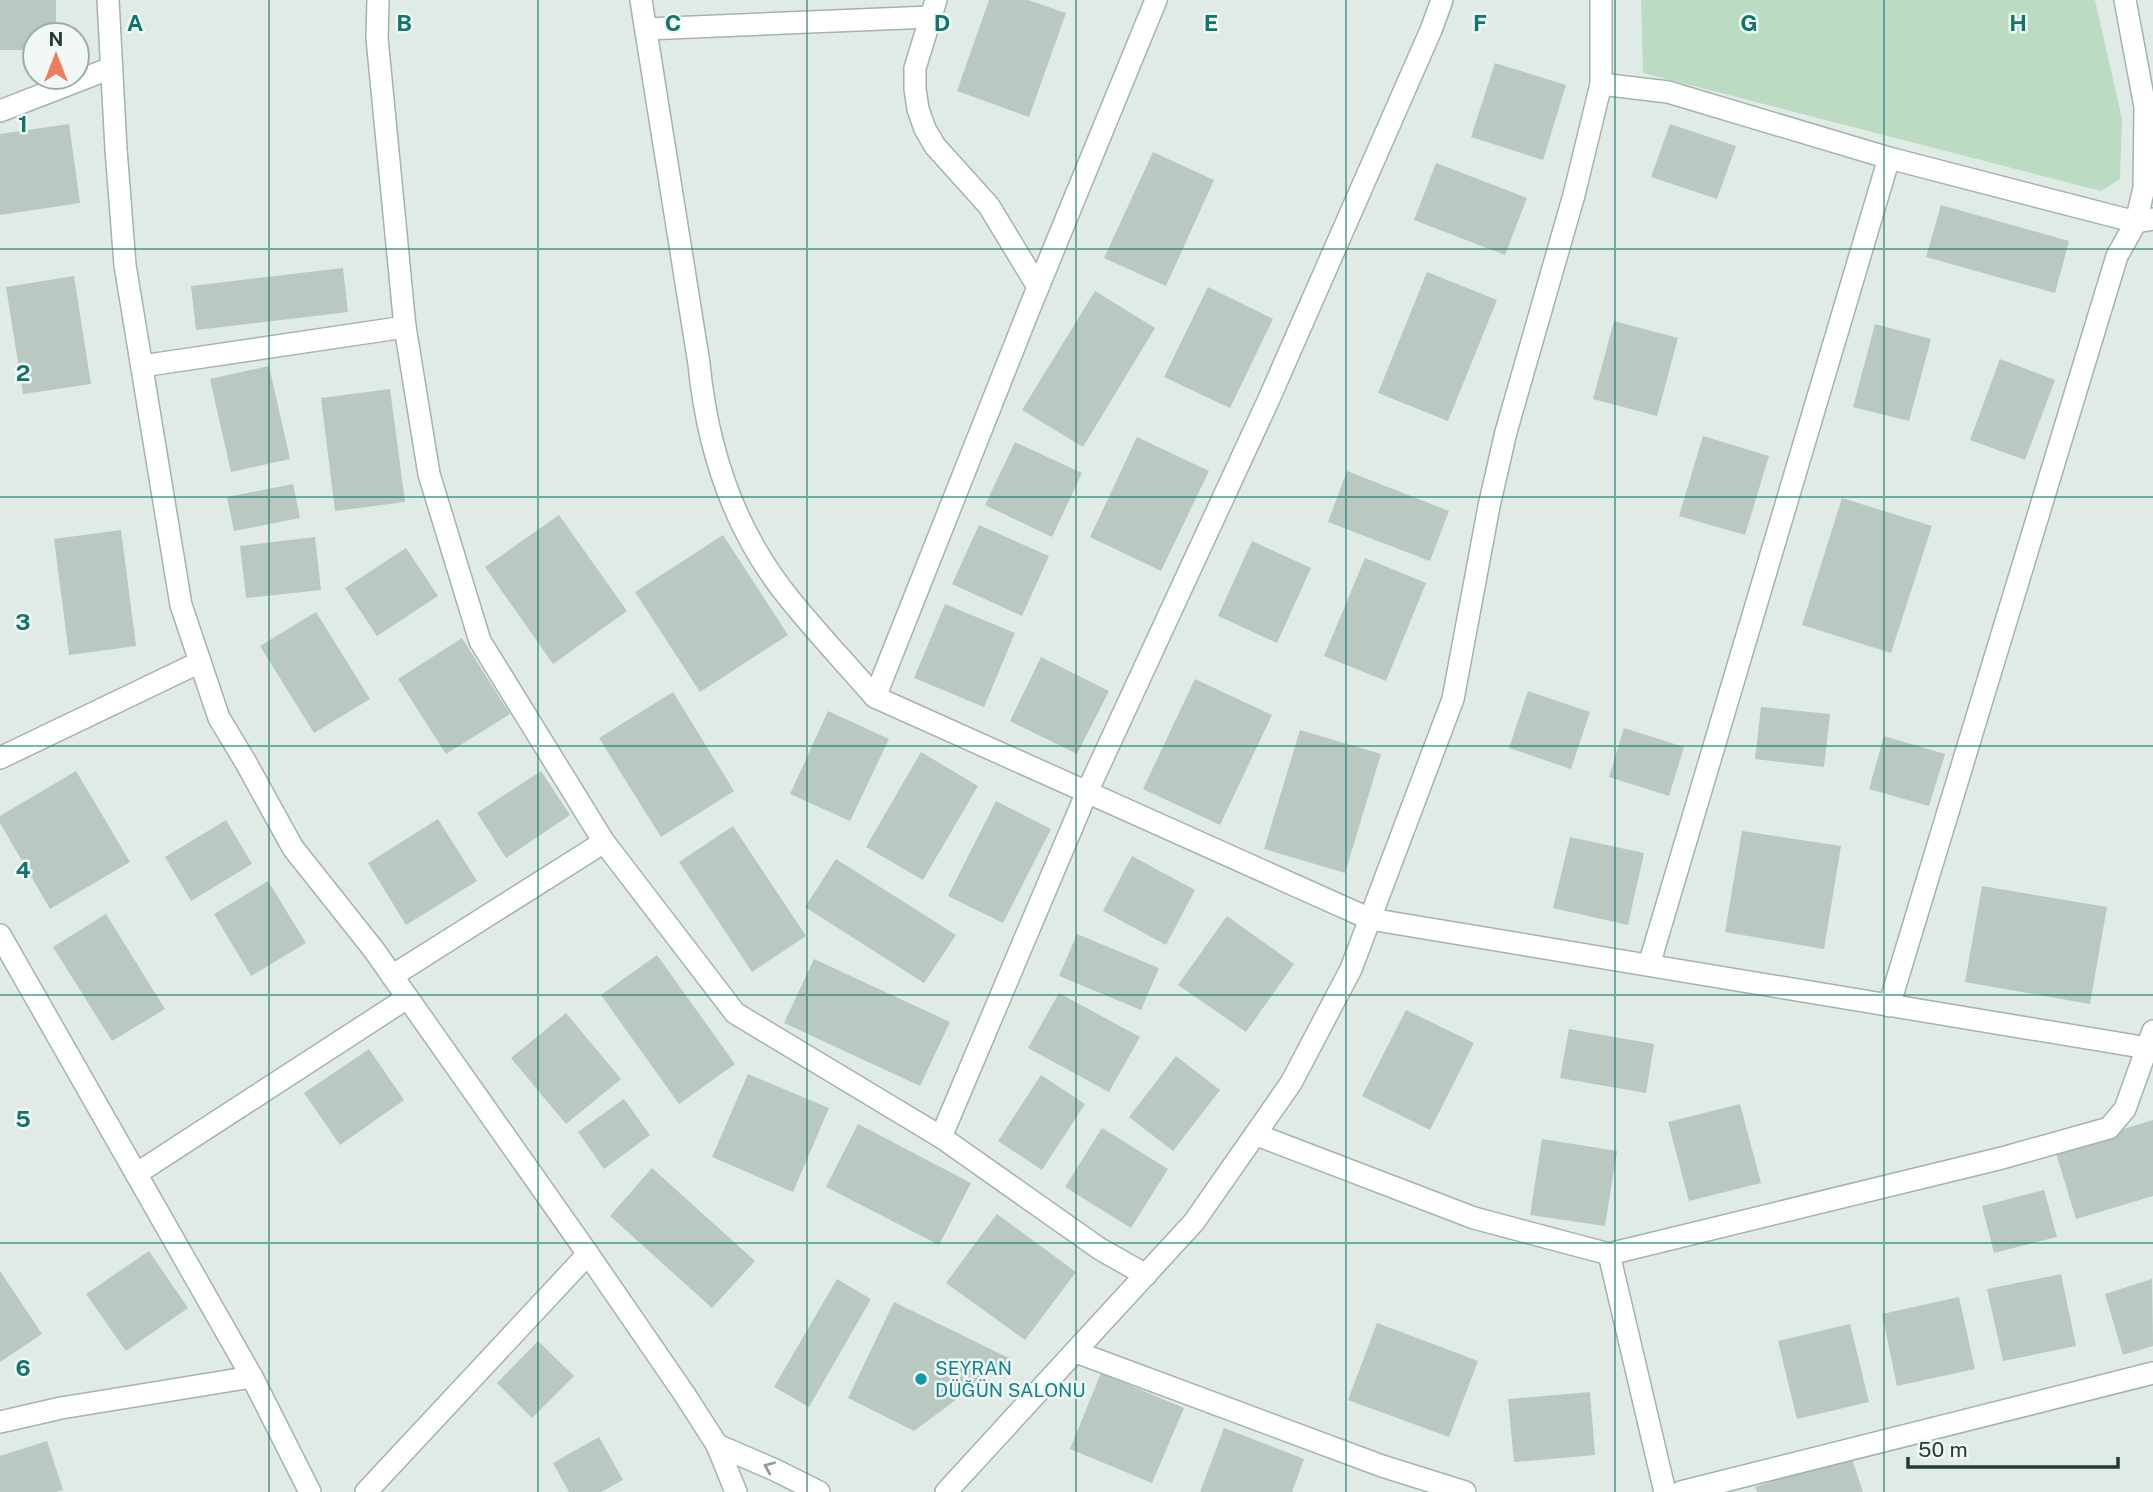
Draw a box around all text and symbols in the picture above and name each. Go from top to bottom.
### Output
text: A [127,9,144,36]
text: B [396,9,412,36]
text: C [665,9,681,36]
text: D [934,9,950,36]
text: E [1204,9,1218,36]
text: F [1473,9,1487,36]
text: G [1740,9,1758,36]
text: H [2009,9,2027,36]
north arrow [21,21,91,91]
text: N [49,28,63,50]
text: 1 [18,110,28,137]
text: 2 [16,359,30,386]
text: 3 [15,608,31,635]
text: 4 [15,856,31,883]
text: 5 [15,1105,31,1132]
text: 6 [15,1354,31,1381]
place label: SEYRAN DÜĞÜN SALONU [935,1357,1086,1401]
marker: SEYRAN DÜĞÜN SALONU [913,1371,929,1387]
scale bar [1908,1426,2118,1470]
text: 50 m [1918,1437,1968,1462]
one-way arrow [763,1461,776,1475]

